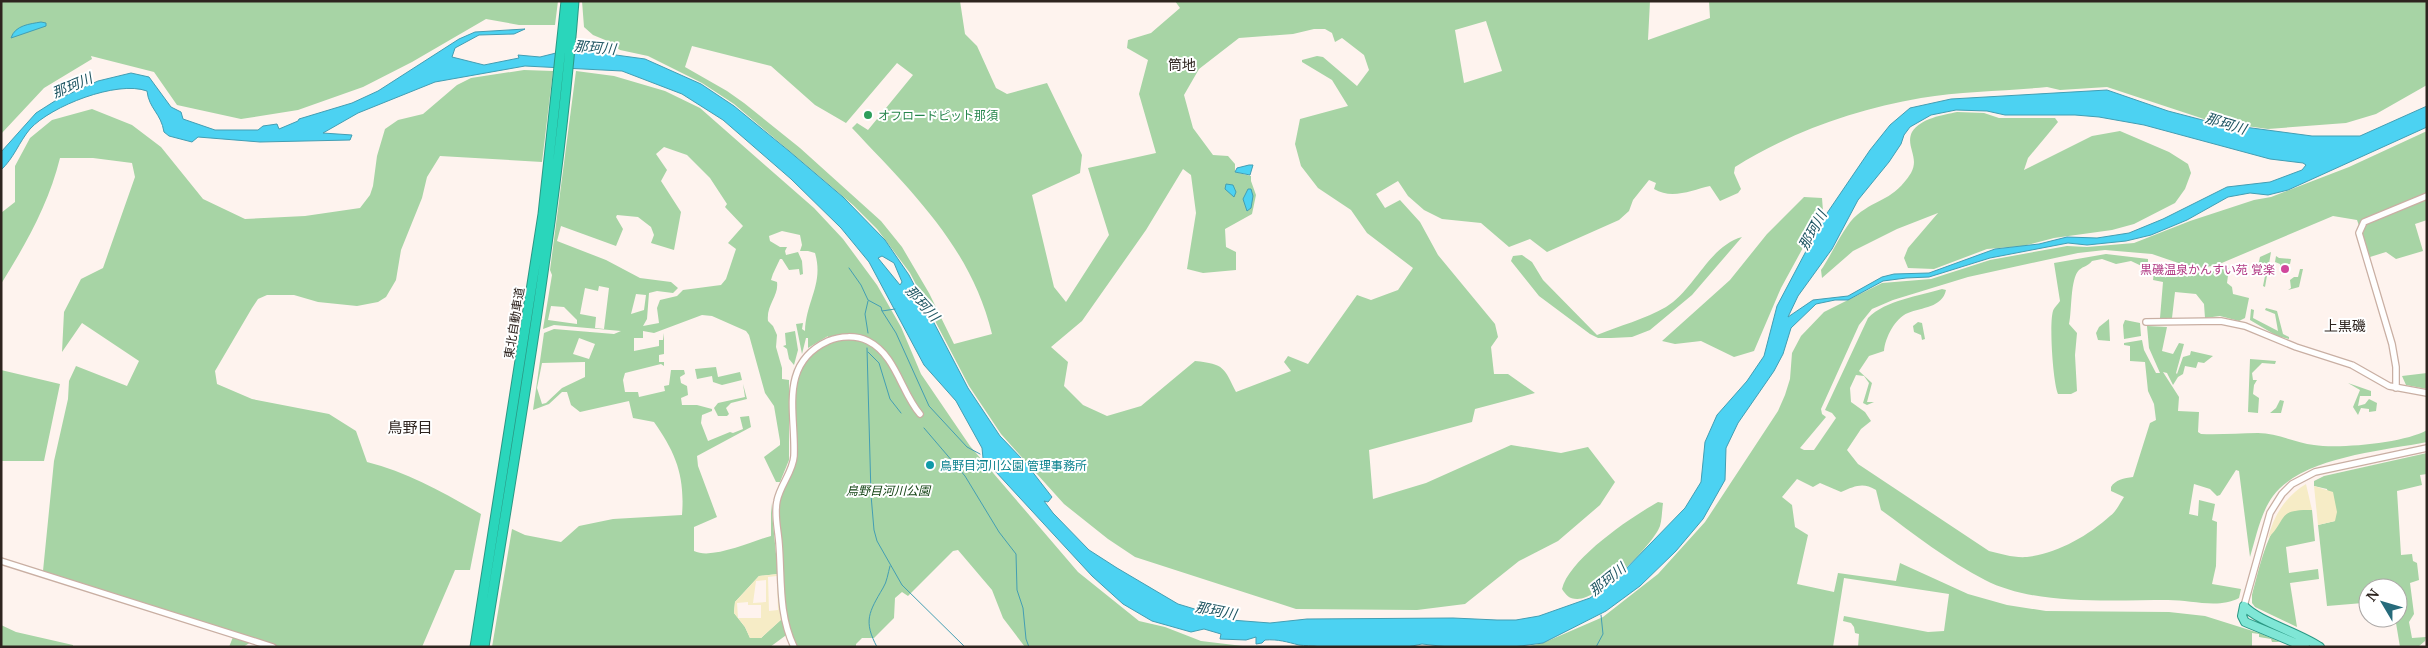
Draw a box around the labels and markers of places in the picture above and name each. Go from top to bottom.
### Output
place label: オフロードピット那須 [878,107,998,124]
marker: オフロードピット那須 [862,109,874,121]
place label: 黒磯温泉かんすい苑 覚楽 [2140,261,2275,278]
marker: 黒磯温泉かんすい苑 覚楽 [2279,263,2291,275]
place label: 鳥野目河川公園 管理事務所 [940,457,1087,474]
marker: 鳥野目河川公園 管理事務所 [924,459,936,471]

